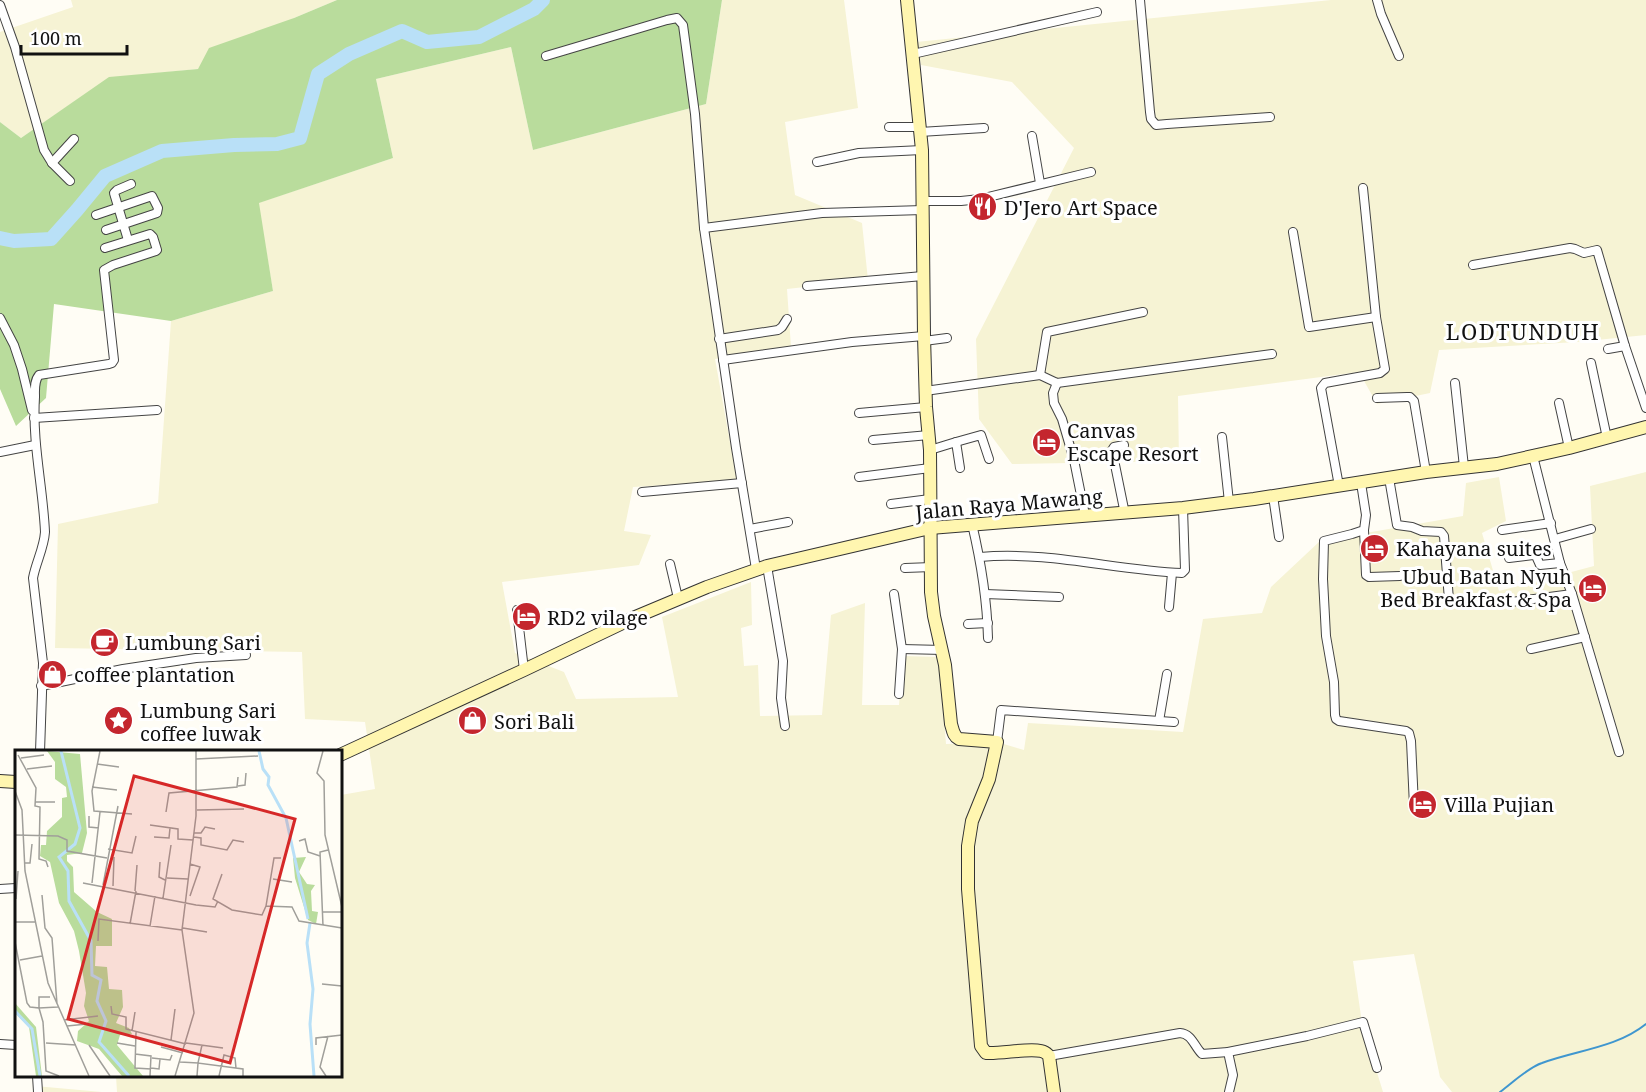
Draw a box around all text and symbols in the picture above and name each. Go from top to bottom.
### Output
scale bar [21,18,128,56]
text: 100 m [30,26,82,50]
restaurant icon: D'Jero Art Space [967,191,999,223]
place label: D'Jero Art Space [1004,194,1158,221]
district label: LODTUNDUH [1446,316,1600,346]
place label: Canvas Escape Resort [1067,417,1199,467]
hotel icon: Canvas Escape Resort [1030,426,1062,458]
street label: Jalan Raya Mawang [913,482,1104,526]
hotel icon: Kahayana suites [1359,532,1391,564]
place label: Kahayana suites [1396,535,1552,562]
place label: Ubud Batan Nyuh Bed Breakfast & Spa [1380,563,1572,613]
hotel icon: Ubud Batan Nyuh Bed Breakfast & Spa [1577,572,1609,604]
hotel icon: RD2 vilage [510,601,542,633]
place label: RD2 vilage [547,604,648,631]
cafe icon: Lumbung Sari [88,626,120,658]
place label: Lumbung Sari [125,629,261,656]
shop icon: coffee plantation [37,658,69,690]
place label: coffee plantation [74,661,235,688]
place label: Lumbung Sari coffee luwak [140,697,276,747]
place icon: Lumbung Sari coffee luwak [103,705,135,737]
shop icon: Sori Bali [457,705,489,737]
place label: Sori Bali [494,708,575,735]
inset map [15,750,342,1077]
hotel icon: Villa Pujian [1407,788,1439,820]
place label: Villa Pujian [1444,791,1554,818]

